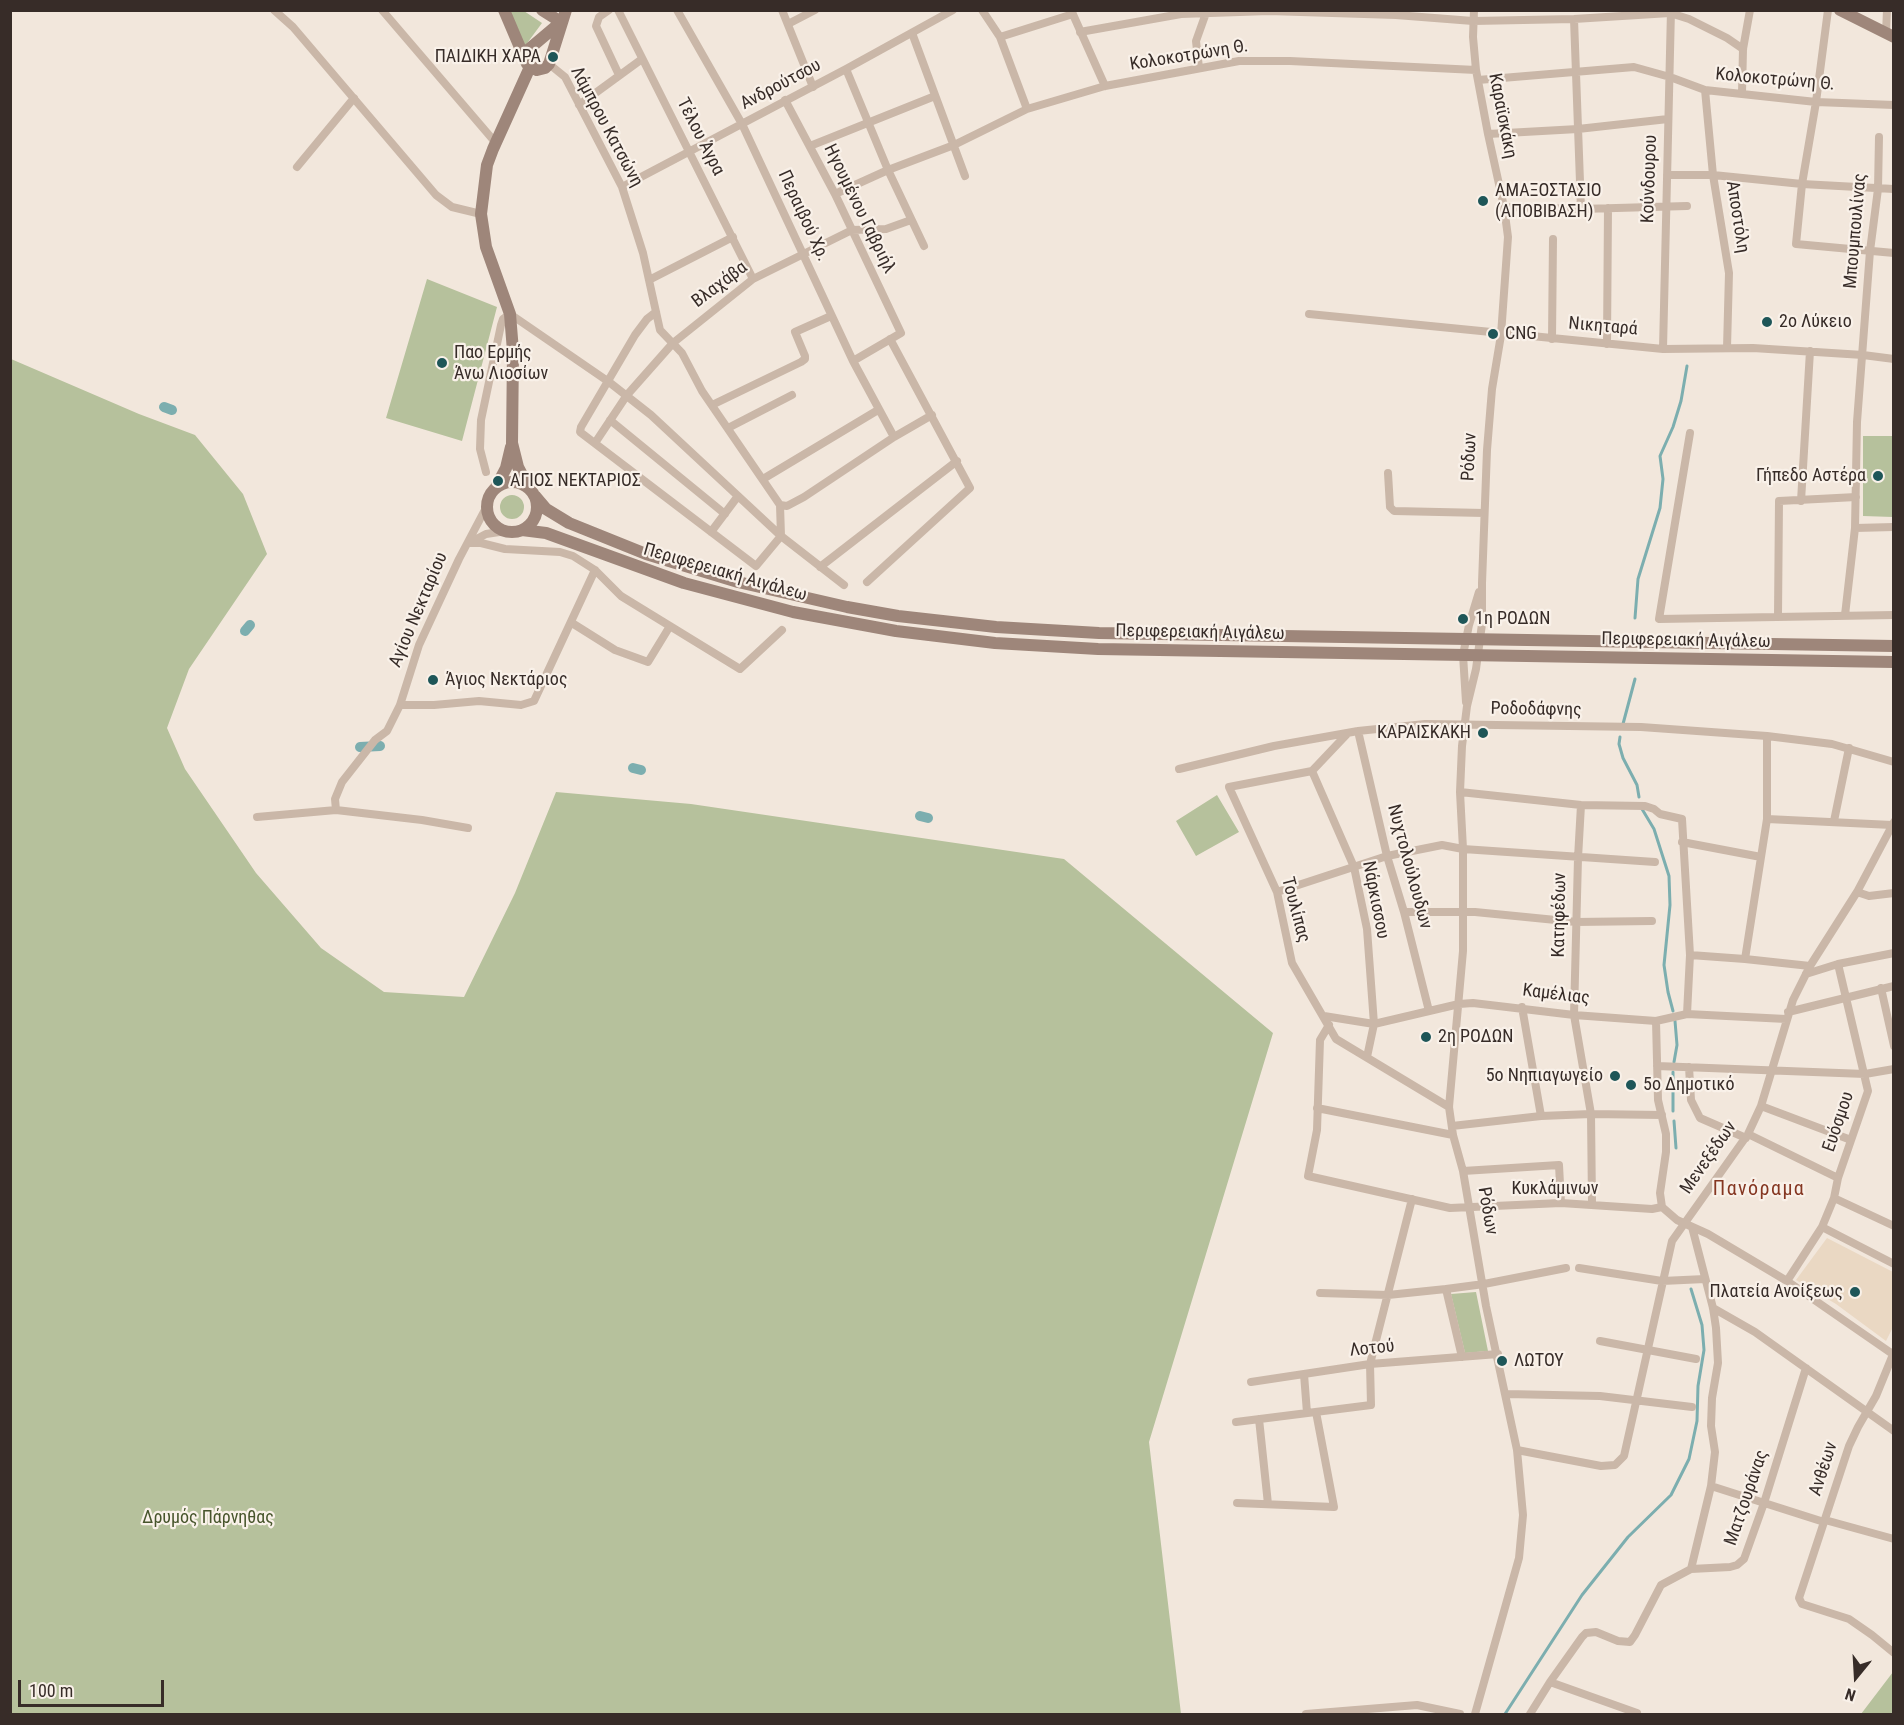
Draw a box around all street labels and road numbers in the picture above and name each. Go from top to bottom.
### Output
street label: Κολοκοτρώνη Θ. [1128,36,1250,76]
street label: Ανδρούτσου [737,55,825,115]
street label: Λάμπρου Κατσώνη [565,63,647,191]
street label: Κολοκοτρώνη Θ. [1715,64,1835,96]
street label: Καραϊσκάκη [1483,72,1521,160]
street label: Τέλου Άγρα [671,95,729,179]
street label: Κούνδουρου [1638,135,1662,223]
street label: Ηγουμένου Γαβριήλ [818,141,900,277]
street label: Περαιβού Χρ. [773,167,833,265]
street label: Μπουμπουλίνας [1840,172,1872,290]
street label: Αποστόλη [1721,179,1753,255]
street label: Βλαχάβα [688,257,752,313]
street label: Νικηταρά [1568,313,1638,341]
street label: Ρόδων [1458,432,1482,482]
street label: Περιφερειακή Αιγάλεω [641,539,809,607]
street label: Αγίου Νεκταρίου [385,549,453,671]
street label: Περιφερειακή Αιγάλεω [1115,621,1285,645]
street label: Περιφερειακή Αιγάλεω [1601,629,1771,653]
street label: Ροδοδάφνης [1490,698,1582,722]
street label: Νυχτολούλουδων [1382,802,1436,932]
street label: Νάρκισσου [1357,859,1393,941]
street label: Κατηφέδων [1548,872,1572,958]
street label: Τουλίπας [1276,875,1314,945]
street label: Καμέλιας [1521,980,1591,1010]
street label: Ευόσμου [1819,1089,1859,1155]
street label: Μενεξέδων [1676,1117,1742,1199]
street label: Κυκλάμινων [1512,1178,1598,1200]
street label: Ρόδων [1472,1185,1502,1237]
street label: Λοτού [1349,1336,1395,1362]
street label: Ανθέων [1805,1439,1843,1499]
street label: Ματζουράνας [1721,1448,1773,1548]

